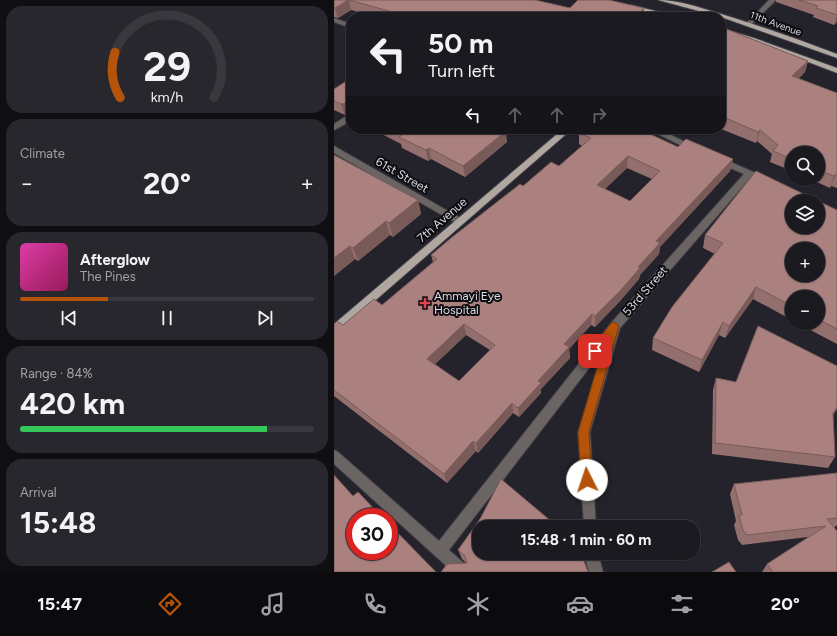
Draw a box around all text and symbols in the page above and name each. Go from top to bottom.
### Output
street label: 11th Avenue [748,8,804,39]
text: 50 m [428,26,494,60]
icon: left [362,28,414,80]
text: 29 [143,40,191,90]
text: Turn left [428,60,495,82]
text: km/h [151,87,183,105]
icon: left [462,104,484,126]
icon: ahead [504,104,526,126]
icon: ahead [546,104,568,126]
icon: right [588,104,610,126]
text: Climate [20,146,65,161]
map controls [785,146,825,330]
button: search [785,146,825,186]
street label: 61st Street [373,154,431,196]
text: 20° [143,165,191,202]
text: − [20,170,34,197]
text: + [300,170,314,197]
street label: 7th Avenue [414,194,470,245]
button: layers [785,194,825,234]
button: + [785,242,825,282]
text: Afterglow [80,251,150,269]
street label: 53rd Street [620,263,671,319]
text: The Pines [80,269,136,284]
place label: Ammayi Eye Hospital [434,289,501,317]
button: − [785,290,825,330]
marker: Ammayi Eye Hospital [419,297,431,309]
icon: previous [58,307,80,329]
icon: pause [156,307,178,329]
icon: next [254,307,276,329]
pin [578,334,612,368]
icon: arrive [584,340,606,362]
text: Range · 84% [20,366,93,381]
text: 420 km [20,385,125,422]
position arrow [566,459,608,501]
text: Arrival [20,485,57,500]
text: 15:48 [20,504,96,541]
speed limit sign: 30 [346,508,398,560]
text: 15:48 · 1 min · 60 m [521,531,651,549]
icon: directions [156,590,184,618]
icon: music [259,590,287,618]
icon: phone [361,590,389,618]
icon: climate [464,590,492,618]
icon: car [566,590,594,618]
icon: filters [668,590,696,618]
text: 15:47 [37,593,82,615]
text: 20° [771,593,800,615]

